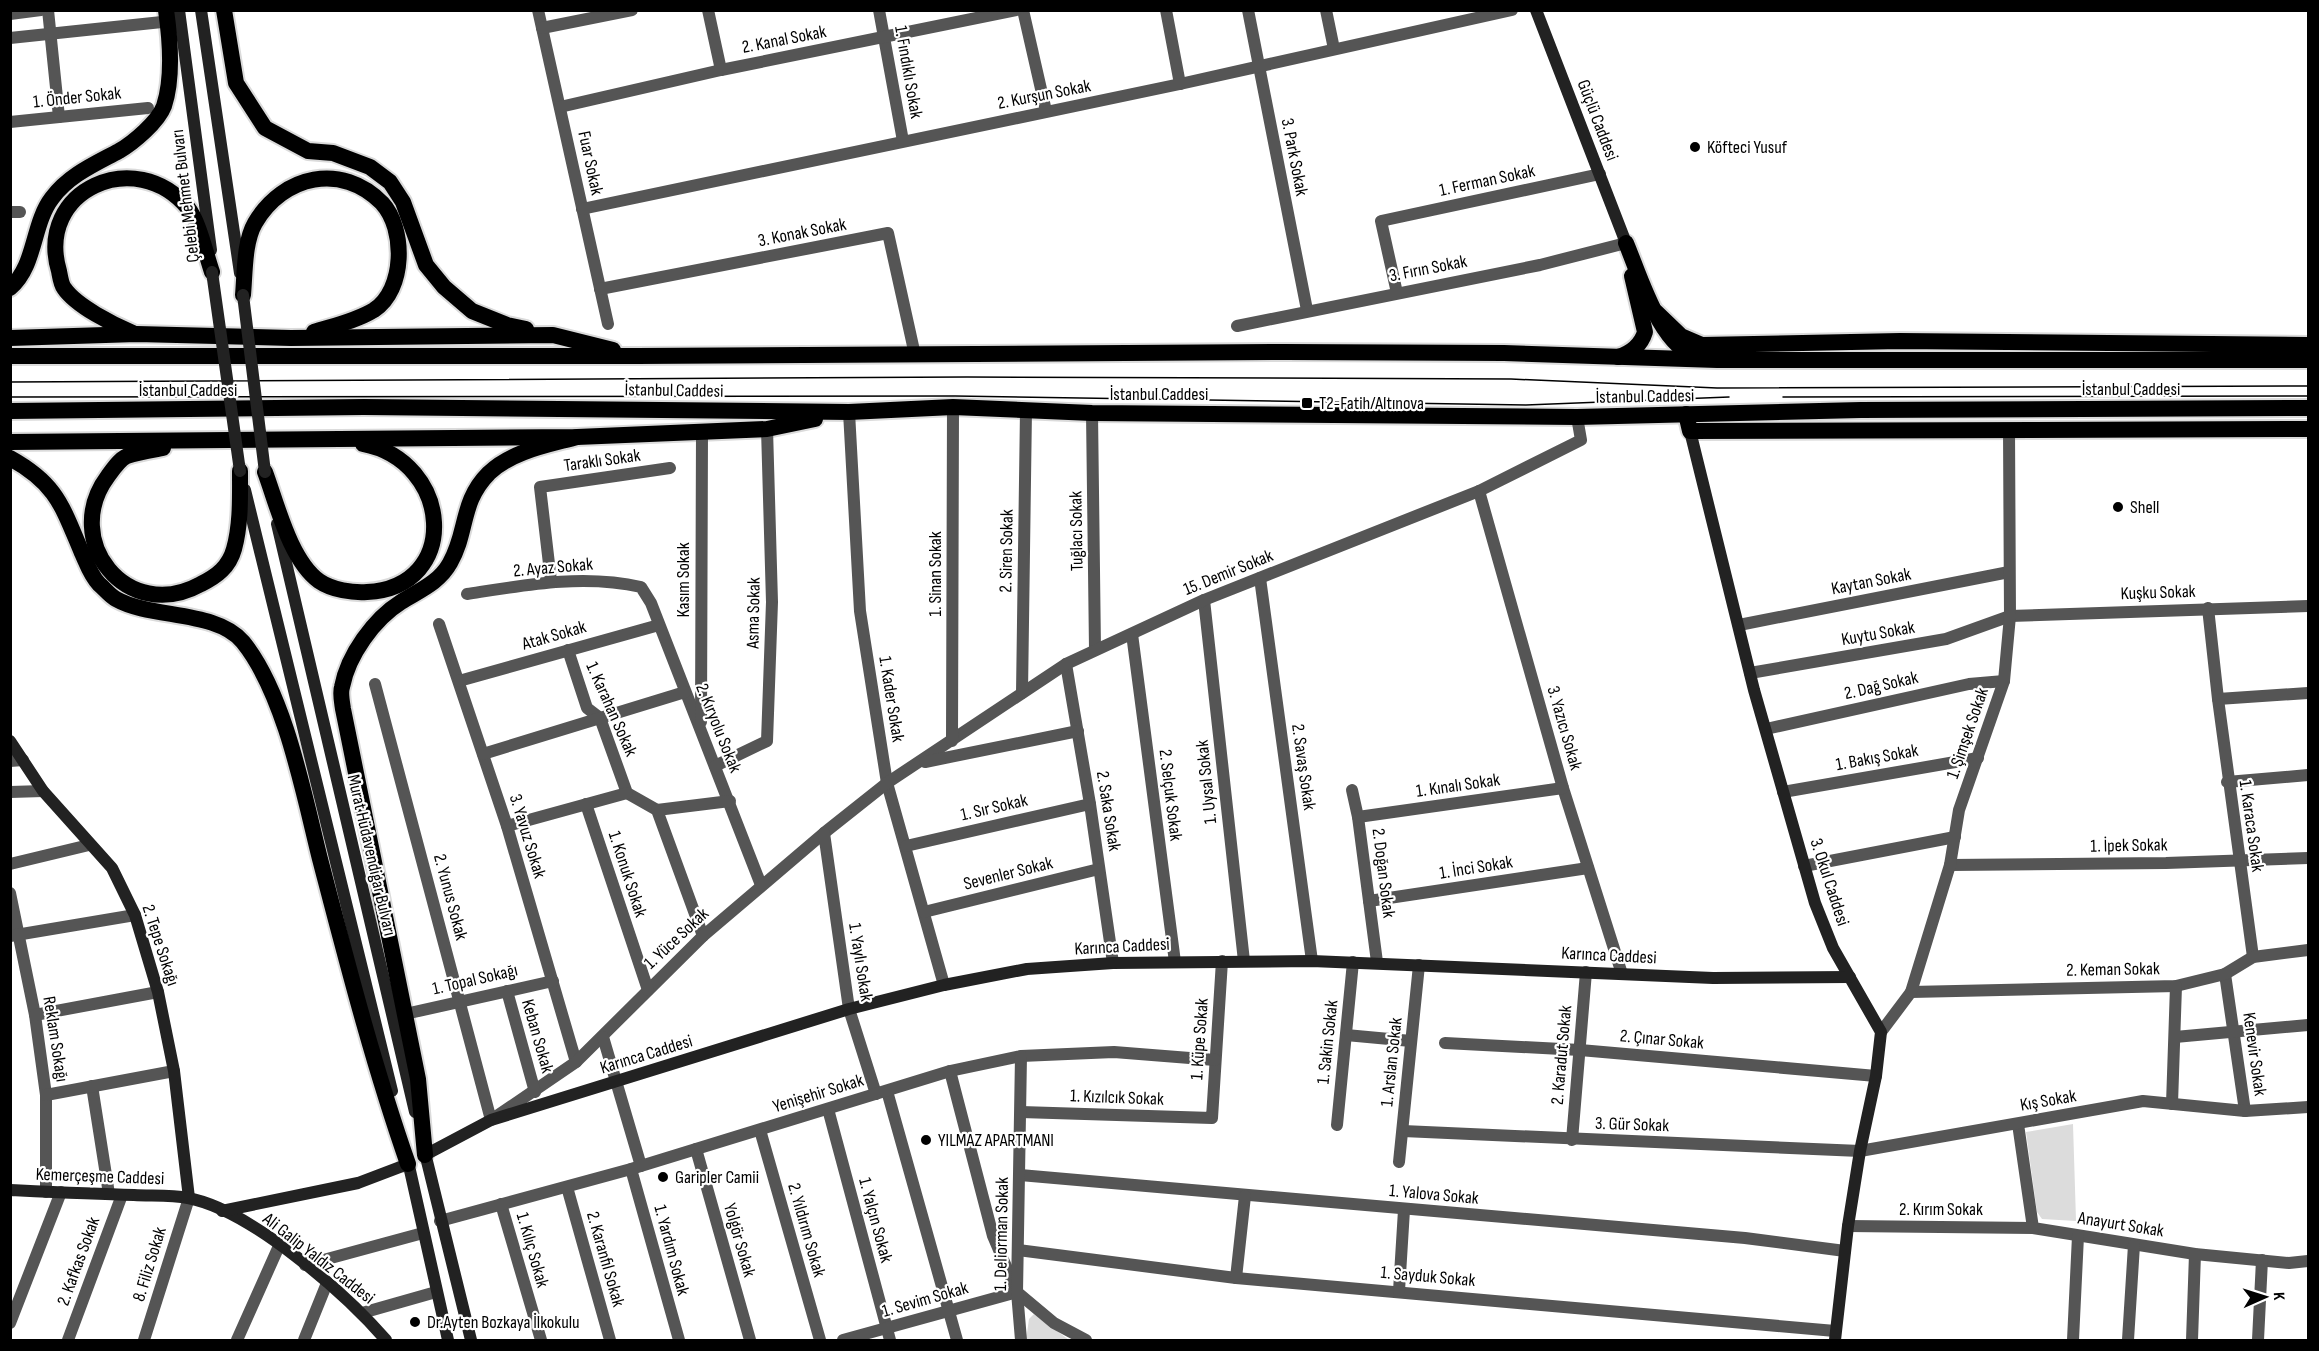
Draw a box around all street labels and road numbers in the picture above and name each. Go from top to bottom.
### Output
street label: 2. Kanal Sokak [740,21,828,58]
street label: 1. Fındıklı Sokak [890,24,927,120]
street label: 2. Kurşun Sokak [996,75,1093,114]
street label: Güçlü Caddesi [1573,77,1623,164]
street label: 1. Önder Sokak [32,82,122,113]
street label: 3. Park Sokak [1277,116,1312,198]
street label: Çelebi Mehmet Bulvarı [167,128,204,264]
street label: Fuar Sokak [573,129,608,197]
street label: 1. Ferman Sokak [1438,160,1537,201]
street label: 3. Konak Sokak [756,214,848,251]
street label: 3. Fırın Sokak [1387,251,1469,286]
street label: İstanbul Caddesi [624,379,724,402]
street label: İstanbul Caddesi [2082,379,2180,400]
street label: İstanbul Caddesi [139,380,237,401]
street label: İstanbul Caddesi [1110,384,1208,405]
street label: İstanbul Caddesi [1595,385,1695,408]
street label: Taraklı Sokak [562,445,642,476]
street label: Tuğlacı Sokak [1065,491,1088,571]
street label: 2. Siren Sokak [995,509,1018,593]
street label: 1. Sinan Sokak [925,531,946,617]
street label: Kasım Sokak [673,542,694,618]
street label: 15. Demir Sokak [1180,545,1276,600]
street label: 2. Ayaz Sokak [512,554,594,581]
street label: Kaytan Sokak [1829,563,1913,599]
street label: Asma Sokak [742,577,765,650]
street label: Kuşku Sokak [2120,581,2196,604]
street label: Atak Sokak [519,616,589,655]
street label: Kuytu Sokak [1840,617,1917,650]
street label: 1. Kader Sokak [874,655,909,744]
street label: 1. Karahan Sokak [581,659,642,760]
street label: 2. Dağ Sokak [1842,667,1920,704]
street label: 2. Kıryolu Sokak [691,681,746,776]
street label: 3. Yazıcı Sokak [1543,684,1587,773]
street label: 1. Şimşek Sokak [1942,685,1993,781]
street label: 2. Savaş Sokak [1287,723,1320,812]
street label: 1. Uysal Sokak [1192,739,1221,825]
street label: 1. Bakış Sokak [1834,740,1920,775]
street label: 2. Selçuk Sokak [1154,748,1187,842]
street label: 1. Kınalı Sokak [1415,769,1501,802]
street label: 2. Saka Sokak [1092,770,1125,853]
street label: Murat Hüdavendigar Bulvarı [343,772,400,938]
street label: 1. Karaca Sokak [2235,779,2268,873]
street label: 1. Sır Sokak [959,790,1030,825]
street label: 3. Yavuz Sokak [505,791,550,881]
street label: 2. Doğan Sokak [1368,827,1399,919]
street label: 1. Konuk Sokak [604,828,651,920]
street label: 1. İpek Sokak [2090,834,2168,857]
street label: 3. Okul Caddesi [1806,836,1854,929]
street label: 1. İnci Sokak [1438,851,1514,884]
street label: 2. Yunus Sokak [429,852,472,943]
street label: Sevenler Sokak [961,852,1055,895]
street label: 2. Tepe Sokağı [138,902,184,988]
street label: 1. Yüce Sokak [640,903,713,973]
street label: 1. Yaylı Sokak [844,921,877,1003]
street label: Karınca Caddesi [1074,934,1170,959]
street label: Karınca Caddesi [1561,943,1657,968]
street label: 2. Keman Sokak [2066,958,2160,981]
street label: 1. Topal Sokağı [430,959,520,999]
street label: Reklam Sokağı [38,995,73,1083]
street label: Keban Sokak [517,997,558,1076]
street label: 1. Küpe Sokak [1186,997,1213,1081]
street label: 1. Sakin Sokak [1313,999,1342,1085]
street label: 2. Karadut Sokak [1547,1004,1576,1106]
street label: Kenevir Sokak [2238,1011,2271,1097]
street label: 1. Arslan Sokak [1376,1016,1407,1107]
street label: 2. Çınar Sokak [1619,1025,1705,1054]
street label: Karınca Caddesi [597,1030,695,1078]
street label: Yenişehir Sokak [770,1070,866,1117]
street label: 1. Kızılcık Sokak [1070,1085,1164,1110]
street label: Kış Sokak [2018,1085,2078,1116]
street label: 3. Gür Sokak [1595,1113,1670,1136]
street label: Kemerçeşme Caddesi [35,1164,165,1189]
street label: 1. Yalçın Sokak [854,1175,897,1265]
street label: 1. Deliorman Sokak [990,1177,1013,1291]
street label: 1. Yalova Sokak [1388,1180,1480,1209]
street label: 2. Yıldırım Sokak [783,1181,830,1280]
street label: 2. Kırım Sokak [1899,1199,1983,1220]
street label: Yolgör Sokak [719,1201,760,1280]
street label: 1. Yardım Sokak [649,1203,694,1298]
street label: Anayurt Sokak [2076,1207,2165,1242]
street label: Ali Galip Yaldız Caddesi [258,1208,379,1308]
street label: 2. Karanfil Sokak [582,1209,629,1309]
street label: 1. Kılıç Sokak [512,1210,553,1290]
street label: 2. Kafkas Sokak [53,1214,104,1308]
street label: 8. Filiz Sokak [128,1224,171,1304]
street label: 1. Sayduk Sokak [1380,1262,1476,1291]
street label: 1. Sevim Sokak [880,1277,971,1322]

